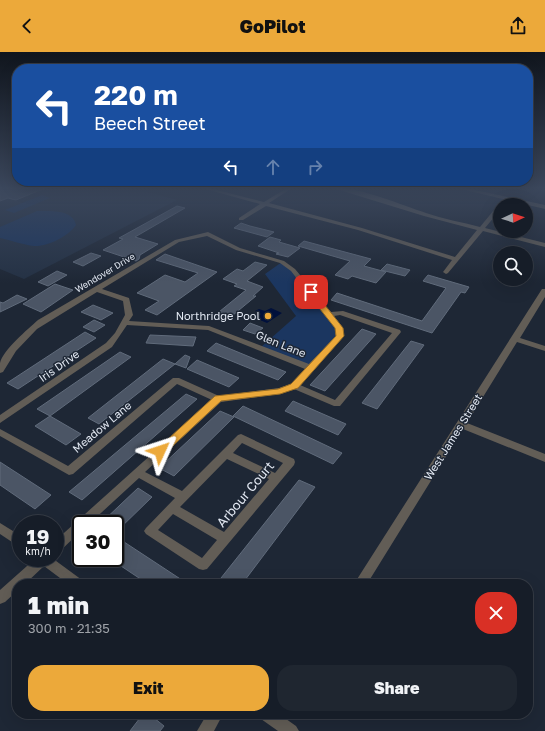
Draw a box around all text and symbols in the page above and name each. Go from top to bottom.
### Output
icon: back [16,15,38,37]
text: GoPilot [239,15,306,37]
icon: share [507,15,529,37]
text: 220 m [94,78,178,111]
icon: left [28,80,80,132]
text: Beech Street [94,112,206,134]
icon: left [220,156,242,178]
icon: ahead [262,156,284,178]
icon: right [304,156,326,178]
north arrow [493,198,533,238]
map controls [493,198,533,286]
button: search [493,246,533,286]
street label: Wendover Drive [73,250,137,295]
pin [294,275,328,309]
icon: arrive [300,281,322,303]
place label: Northridge Pool [176,309,260,322]
marker: Northridge Pool [263,311,273,321]
street label: Glen Lane [254,328,308,359]
street label: Iris Drive [36,347,81,384]
street label: West James Street [421,391,484,482]
street label: Meadow Lane [70,398,134,455]
position arrow [139,430,181,472]
street label: Arbour Court [213,458,277,530]
speed limit sign: 30 [72,515,124,567]
text: 19 [26,524,49,548]
text: km/h [25,545,51,557]
text: 1 min [28,590,89,619]
button: close [475,592,517,634]
text: 300 m · 21:35 [28,620,110,636]
button: Exit [28,665,269,711]
button: Share [277,665,517,711]

